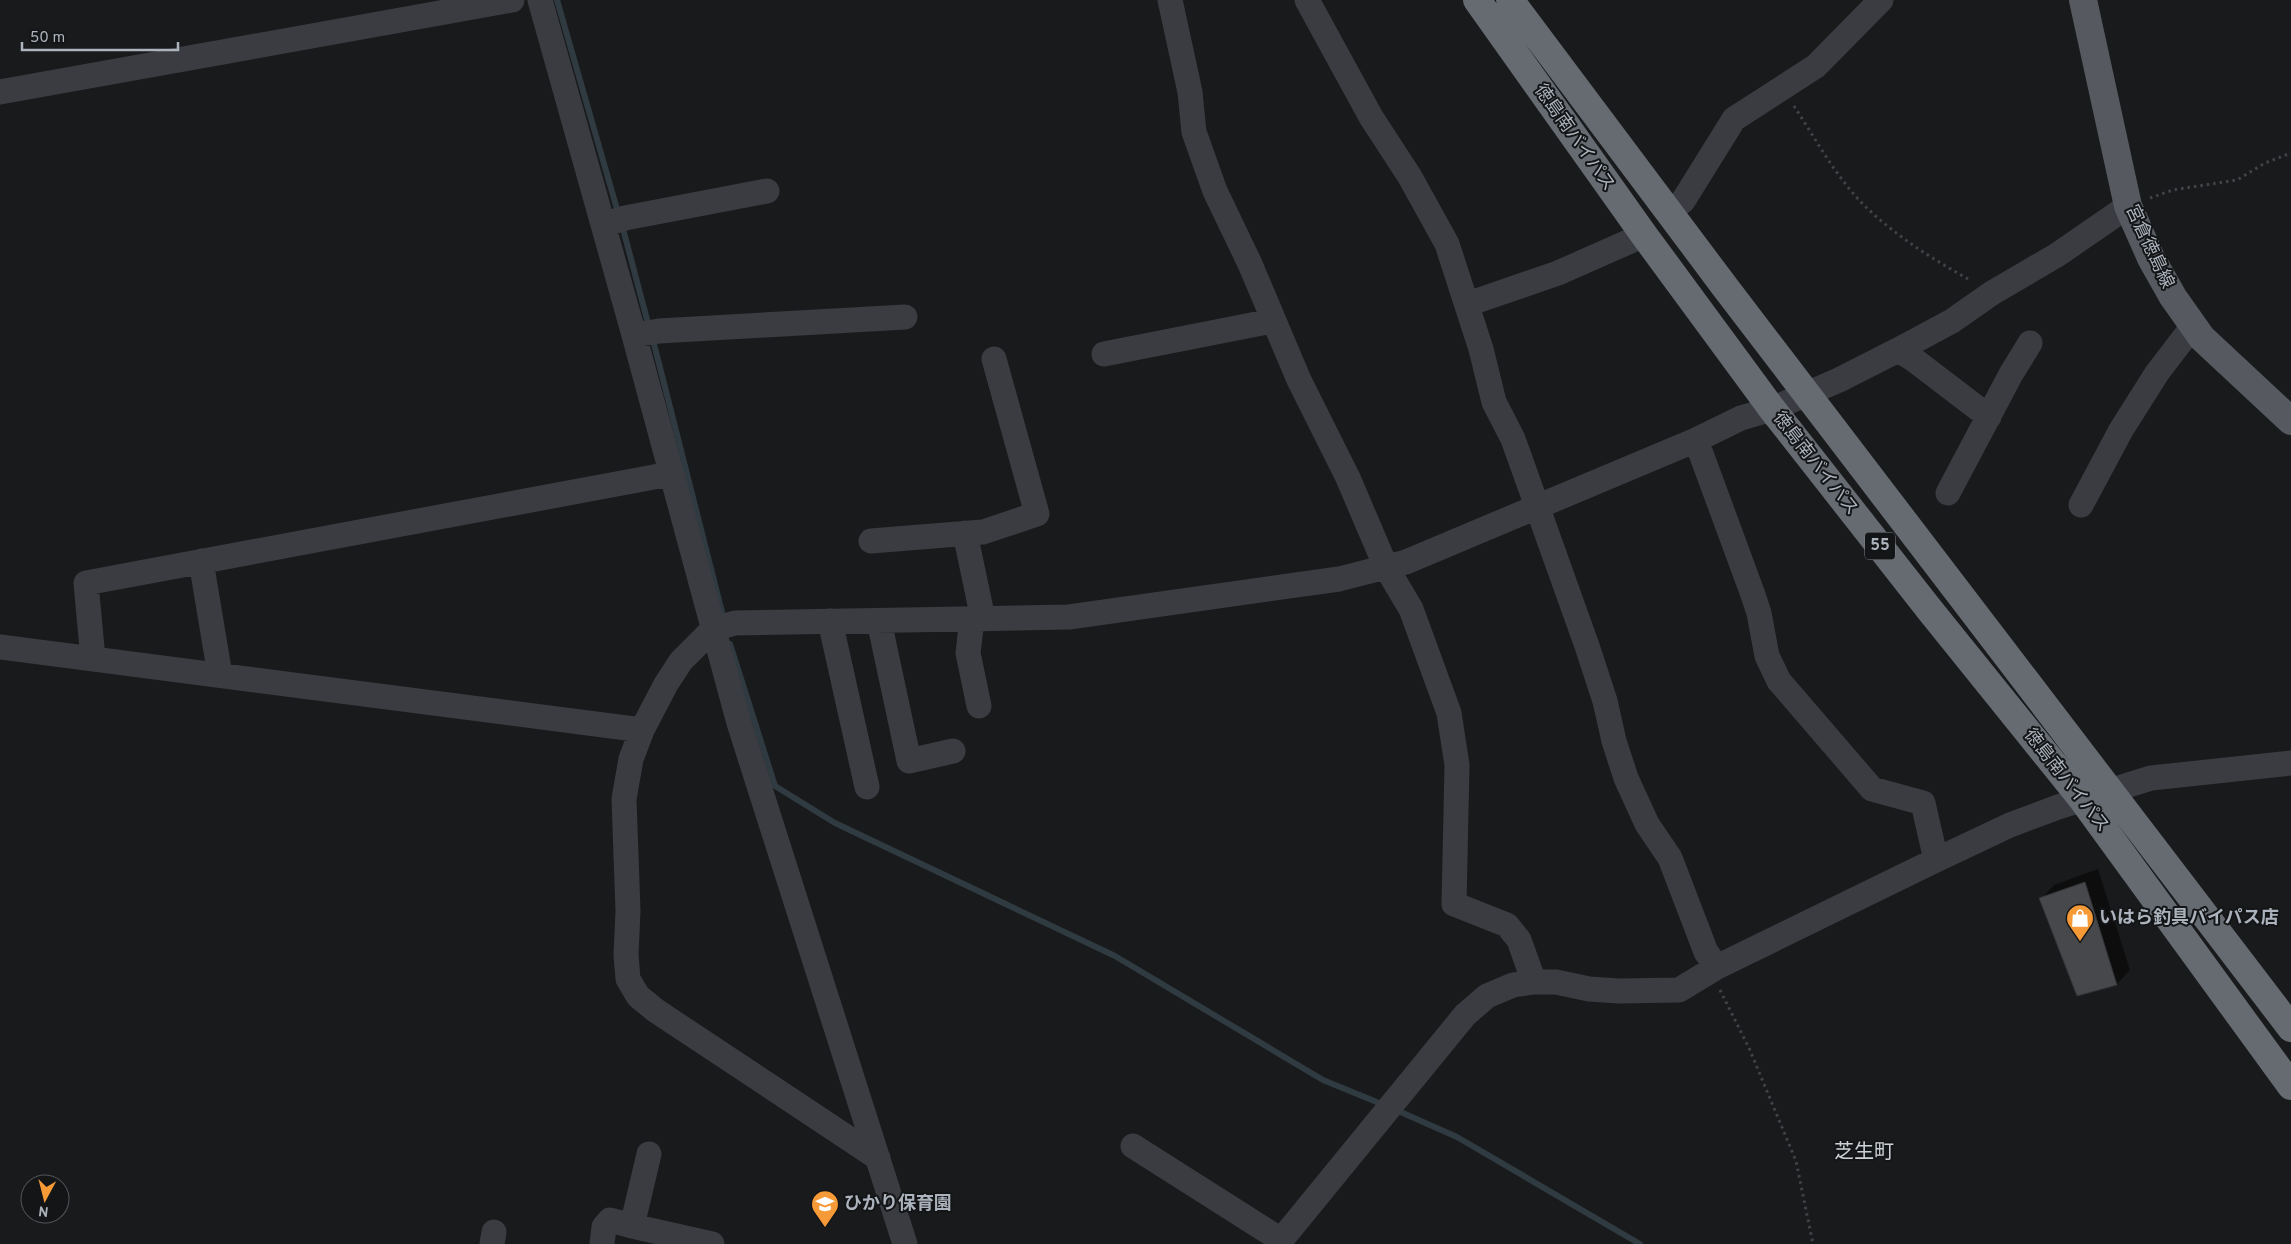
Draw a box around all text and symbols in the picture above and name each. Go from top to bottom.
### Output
scale bar [22,20,179,52]
text: 50 m [30,29,65,48]
street label: 徳島南バイパス [1529,80,1619,196]
street label: 宮倉徳島線 [2120,201,2178,293]
street label: 徳島南バイパス [1767,407,1863,521]
road number: 55 [1865,532,1895,560]
street label: 徳島南バイパス [2018,724,2114,838]
shop icon: いはら釣具バイパス店 [2065,903,2095,942]
place label: いはら釣具バイパス店 [2099,907,2279,930]
district label: 芝生町 [1834,1140,1894,1166]
north arrow [20,1174,70,1224]
school or university icon: ひかり保育園 [810,1189,840,1228]
place label: ひかり保育園 [844,1193,952,1216]
text: N [38,1201,50,1219]

